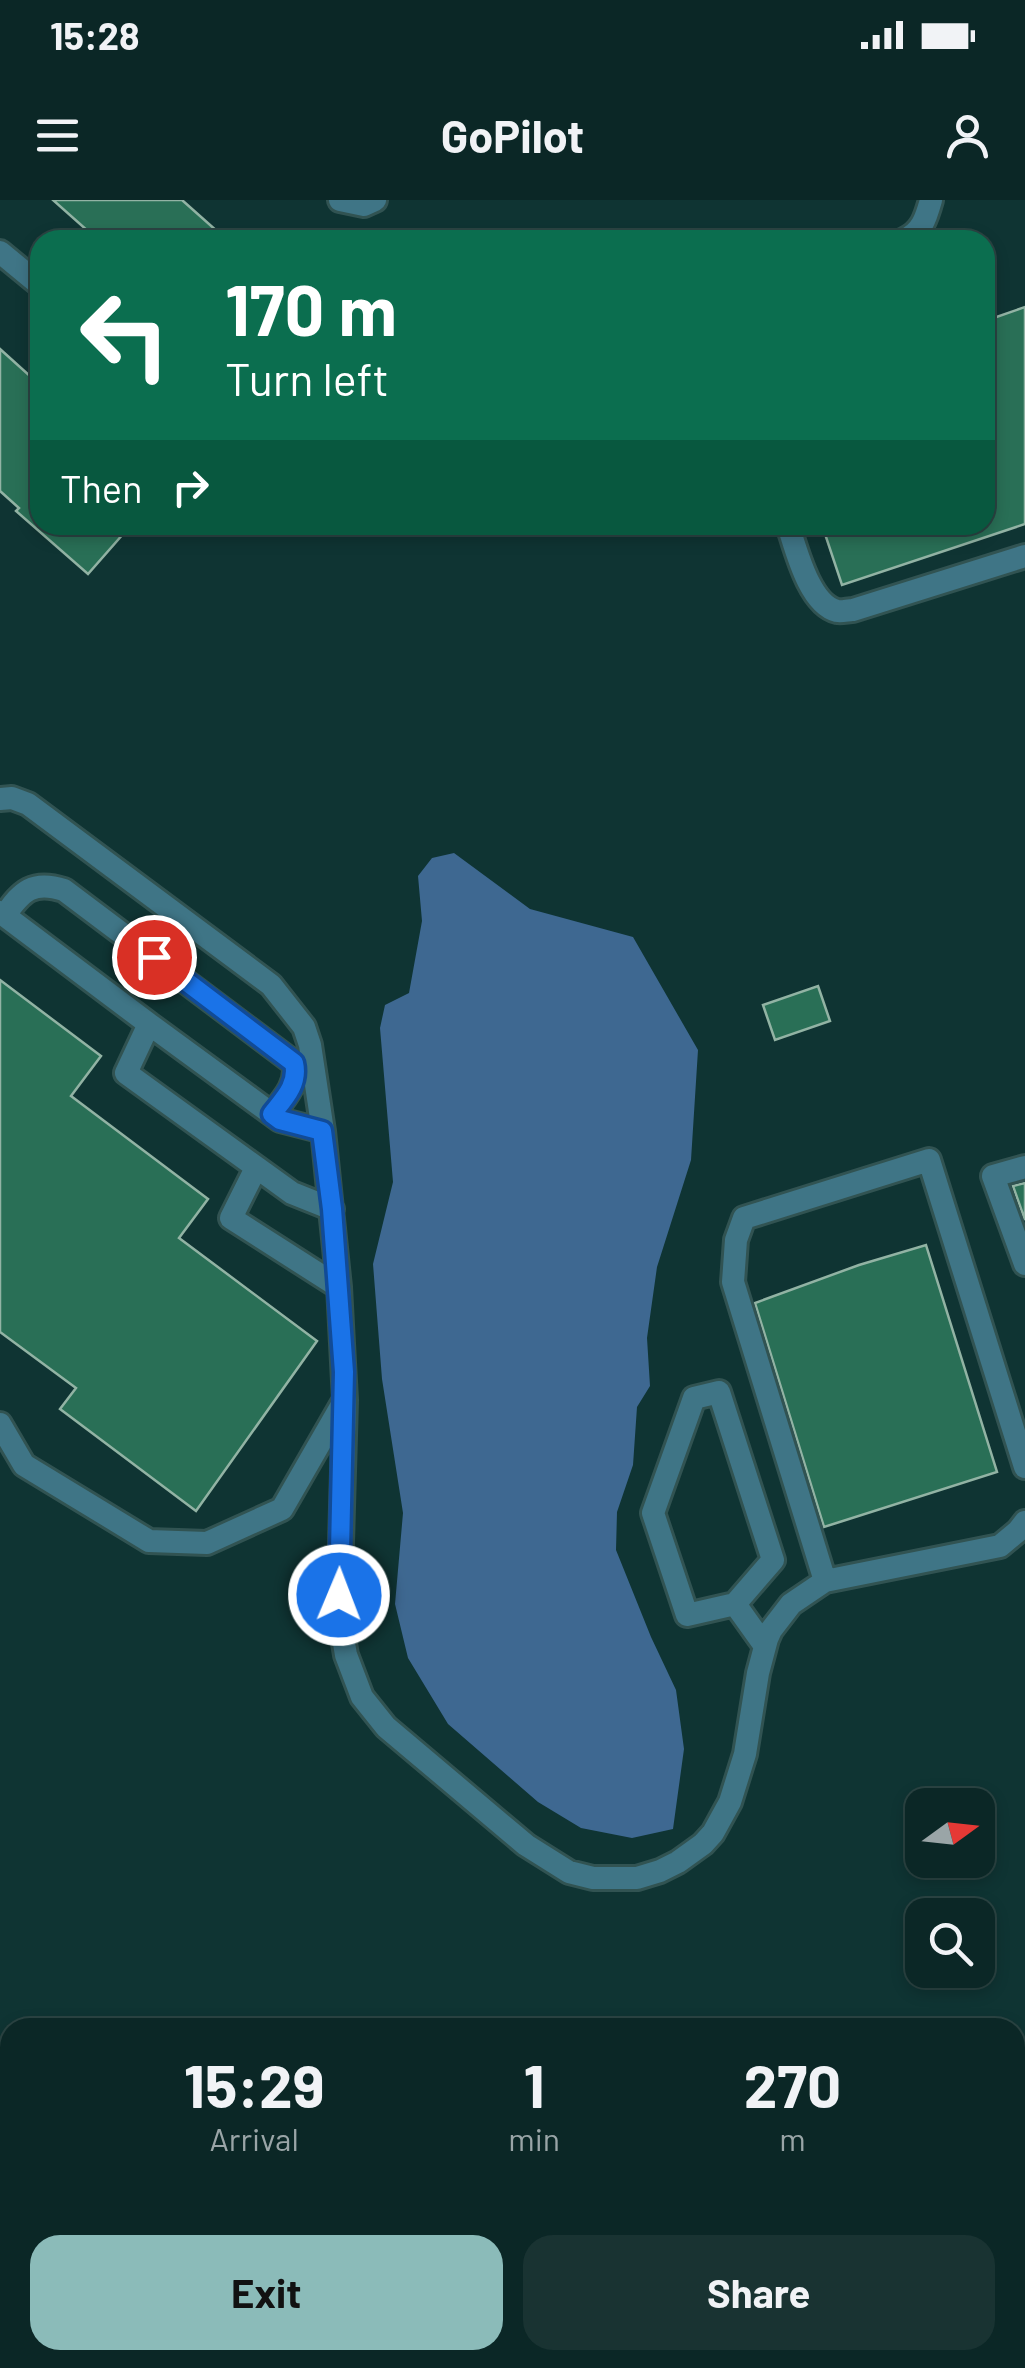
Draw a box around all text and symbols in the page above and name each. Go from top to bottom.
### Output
text: 15:28 [50,12,140,58]
icon: menu [30,108,85,163]
text: GoPilot [441,108,584,162]
icon: person [940,108,995,163]
text: 170 m [225,266,397,350]
icon: left [60,270,190,400]
text: Turn left [225,351,389,405]
icon: right [163,460,218,515]
text: Then [60,465,143,511]
pin [112,915,197,1000]
icon: arrive [127,930,182,985]
position arrow [287,1543,391,1647]
north arrow [905,1788,995,1878]
map controls [905,1788,995,1988]
button: search [905,1898,995,1988]
text: 15:29 [184,2048,325,2120]
text: 1 [524,2048,545,2120]
text: 270 [744,2048,841,2120]
text: Arrival [209,2119,299,2157]
text: min [508,2119,560,2157]
text: m [779,2119,806,2157]
button: Exit [30,2235,503,2350]
button: Share [523,2235,995,2350]

